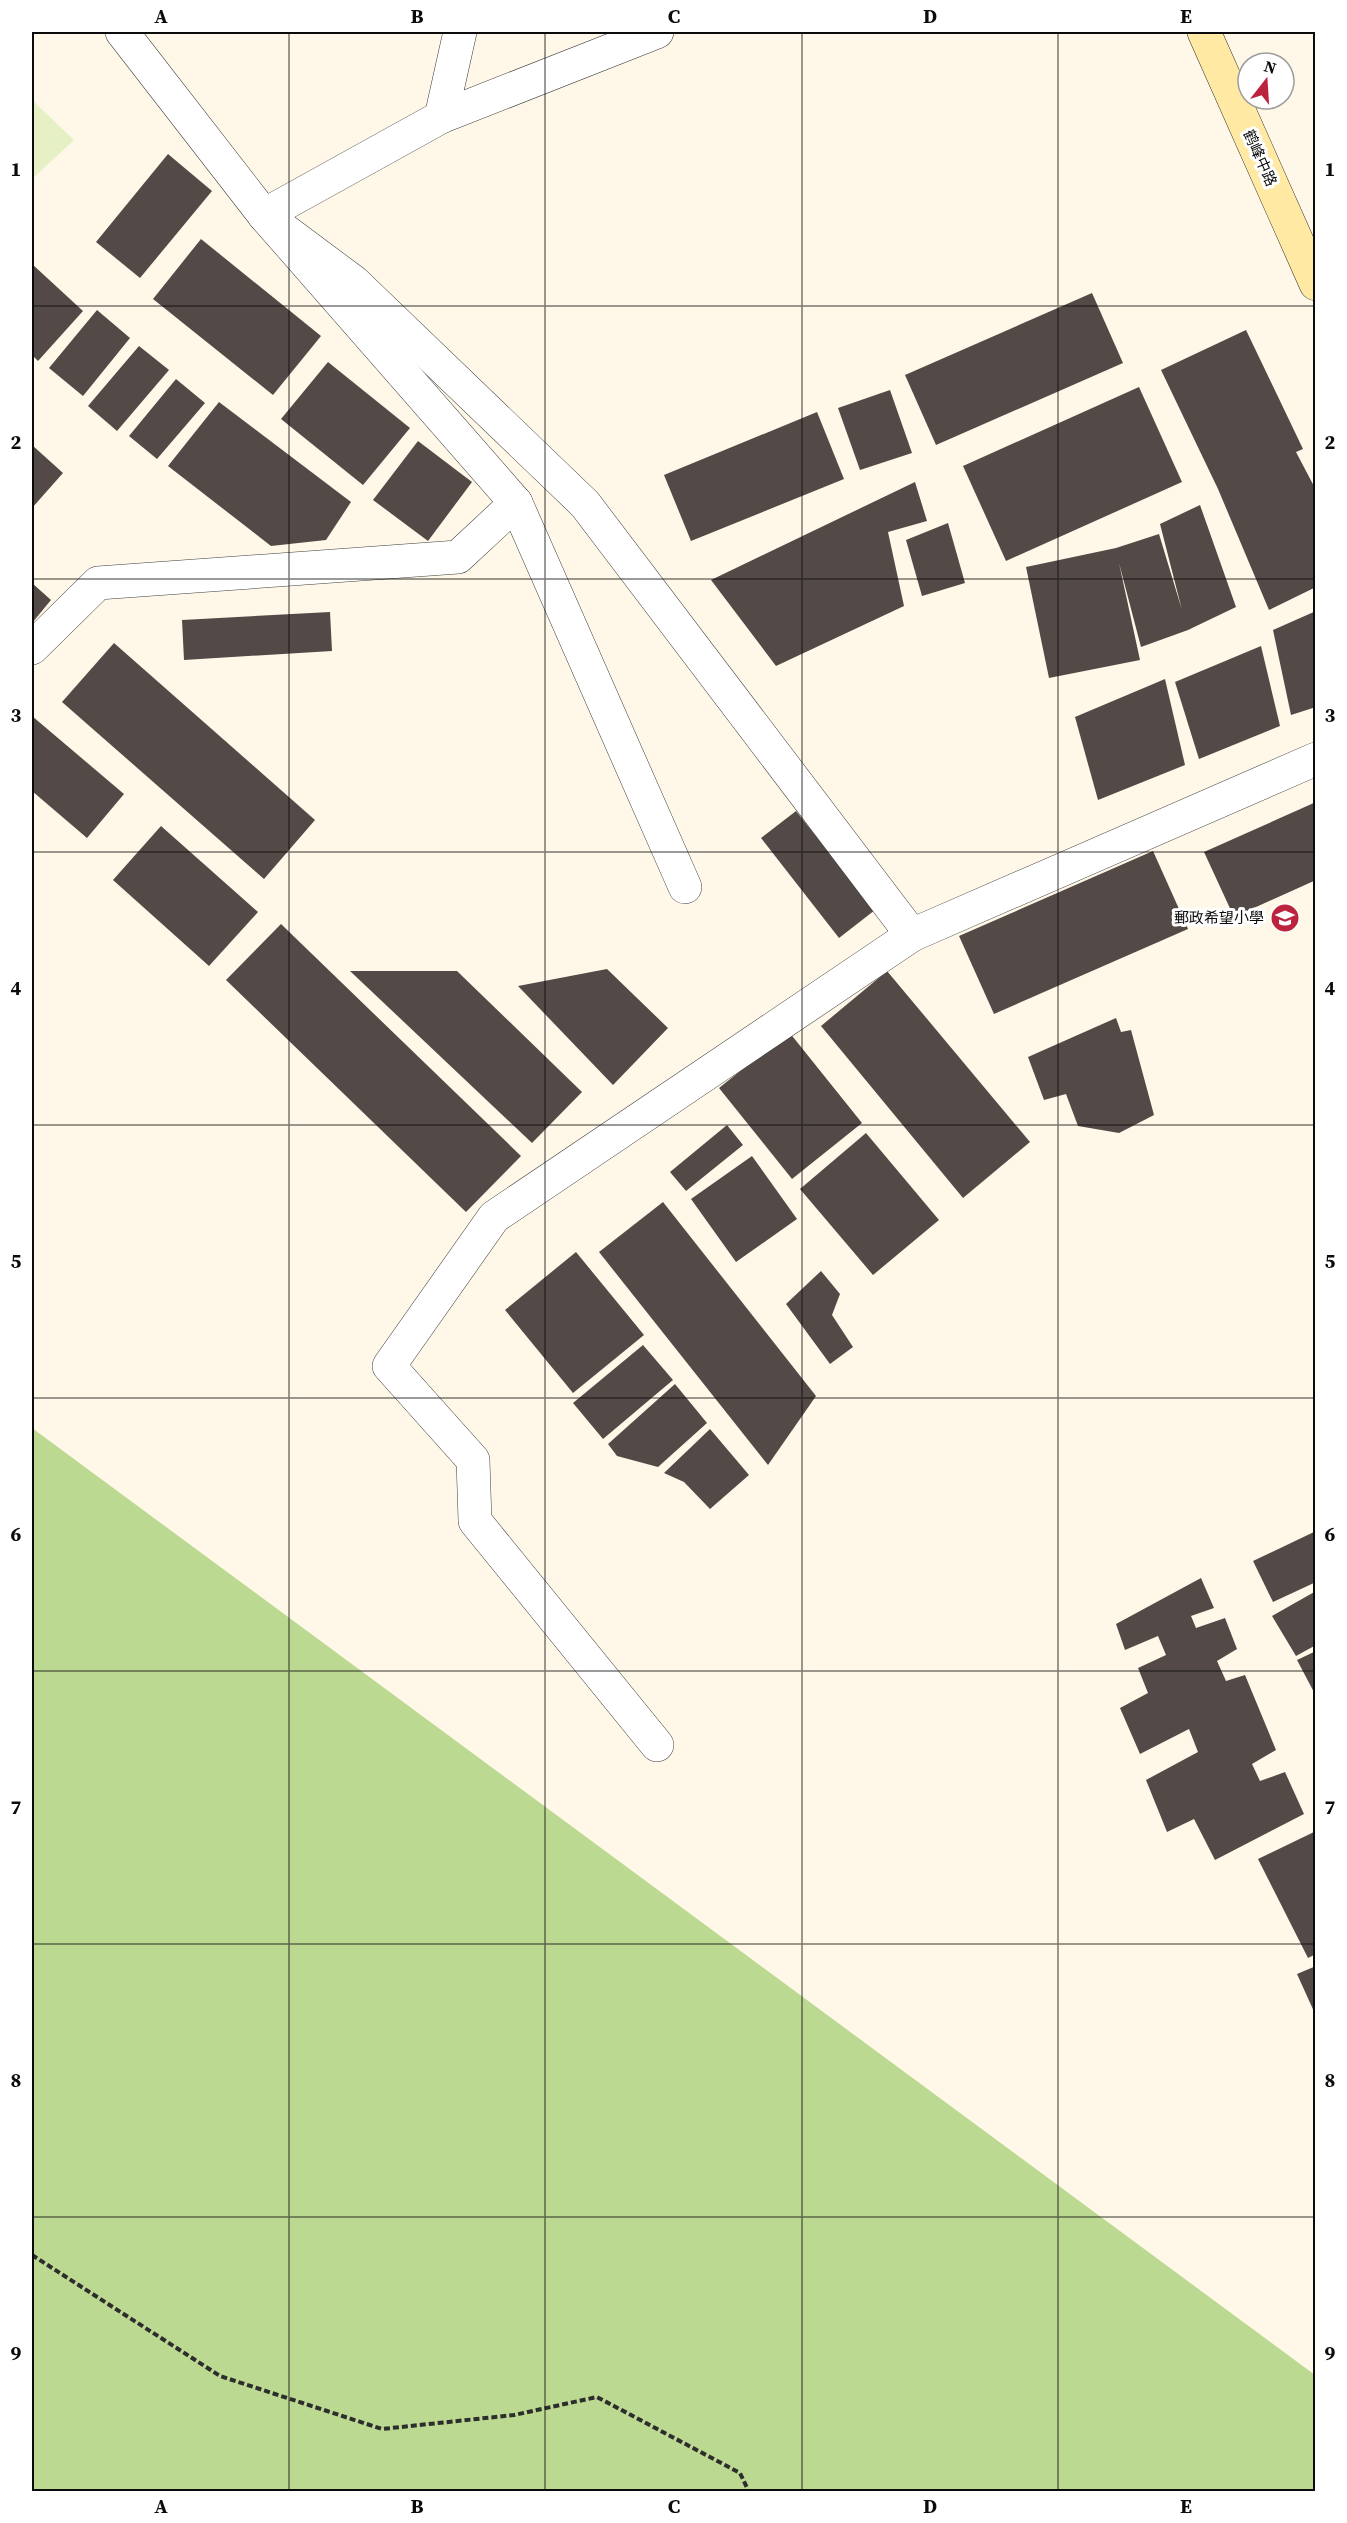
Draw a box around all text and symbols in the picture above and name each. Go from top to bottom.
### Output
text: A [154,2,168,30]
text: B [410,2,424,30]
text: C [668,2,680,30]
text: D [923,2,937,30]
text: E [1180,2,1192,30]
north arrow [1236,51,1296,111]
text: N [1262,54,1280,79]
street label: 鹤峰中路 [1239,126,1282,189]
text: 1 [11,155,21,183]
text: 1 [1325,155,1335,183]
text: 2 [11,428,22,456]
text: 2 [1325,428,1336,456]
text: 3 [11,701,22,729]
text: 3 [1325,701,1336,729]
school or university icon: 郵政希望小學 [1269,902,1301,934]
place label: 郵政希望小學 [1174,907,1264,928]
text: 4 [11,974,22,1002]
text: 4 [1325,974,1336,1002]
text: 5 [11,1247,22,1275]
text: 5 [1325,1247,1336,1275]
text: 6 [11,1520,22,1548]
text: 6 [1325,1520,1336,1548]
text: 7 [11,1793,22,1821]
text: 7 [1325,1793,1336,1821]
text: 8 [11,2066,21,2094]
text: 8 [1325,2066,1335,2094]
text: 9 [11,2339,22,2367]
text: 9 [1325,2339,1336,2367]
text: A [154,2492,168,2520]
text: B [410,2492,424,2520]
text: C [668,2492,680,2520]
text: D [923,2492,937,2520]
text: E [1180,2492,1192,2520]

